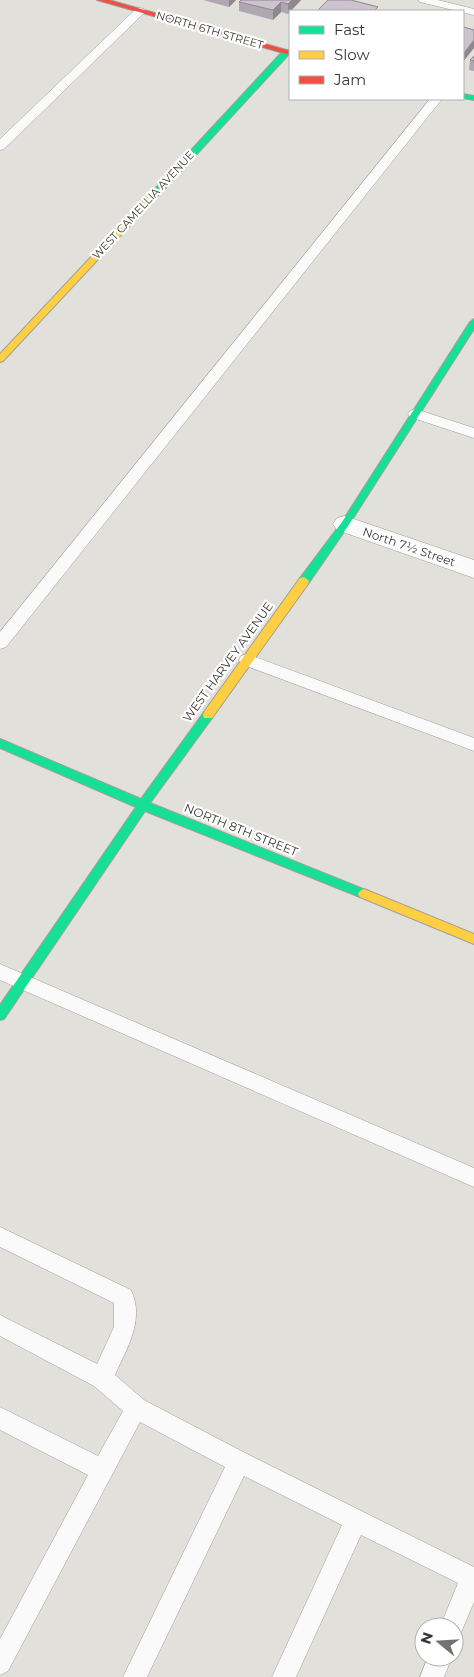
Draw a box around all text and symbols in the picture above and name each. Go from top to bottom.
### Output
street label: NORTH 6TH STREET [155,8,266,52]
legend [289,10,464,100]
text: Fast [334,20,365,39]
text: Slow [334,45,370,64]
text: Jam [333,70,366,89]
street label: WEST CAMELLIA AVENUE [89,148,197,262]
street label: North 7½ Street [361,524,458,569]
street label: WEST HARVEY AVENUE [179,599,276,724]
street label: NORTH 8TH STREET [182,800,300,859]
north arrow [414,1617,464,1667]
text: N [416,1630,437,1646]

